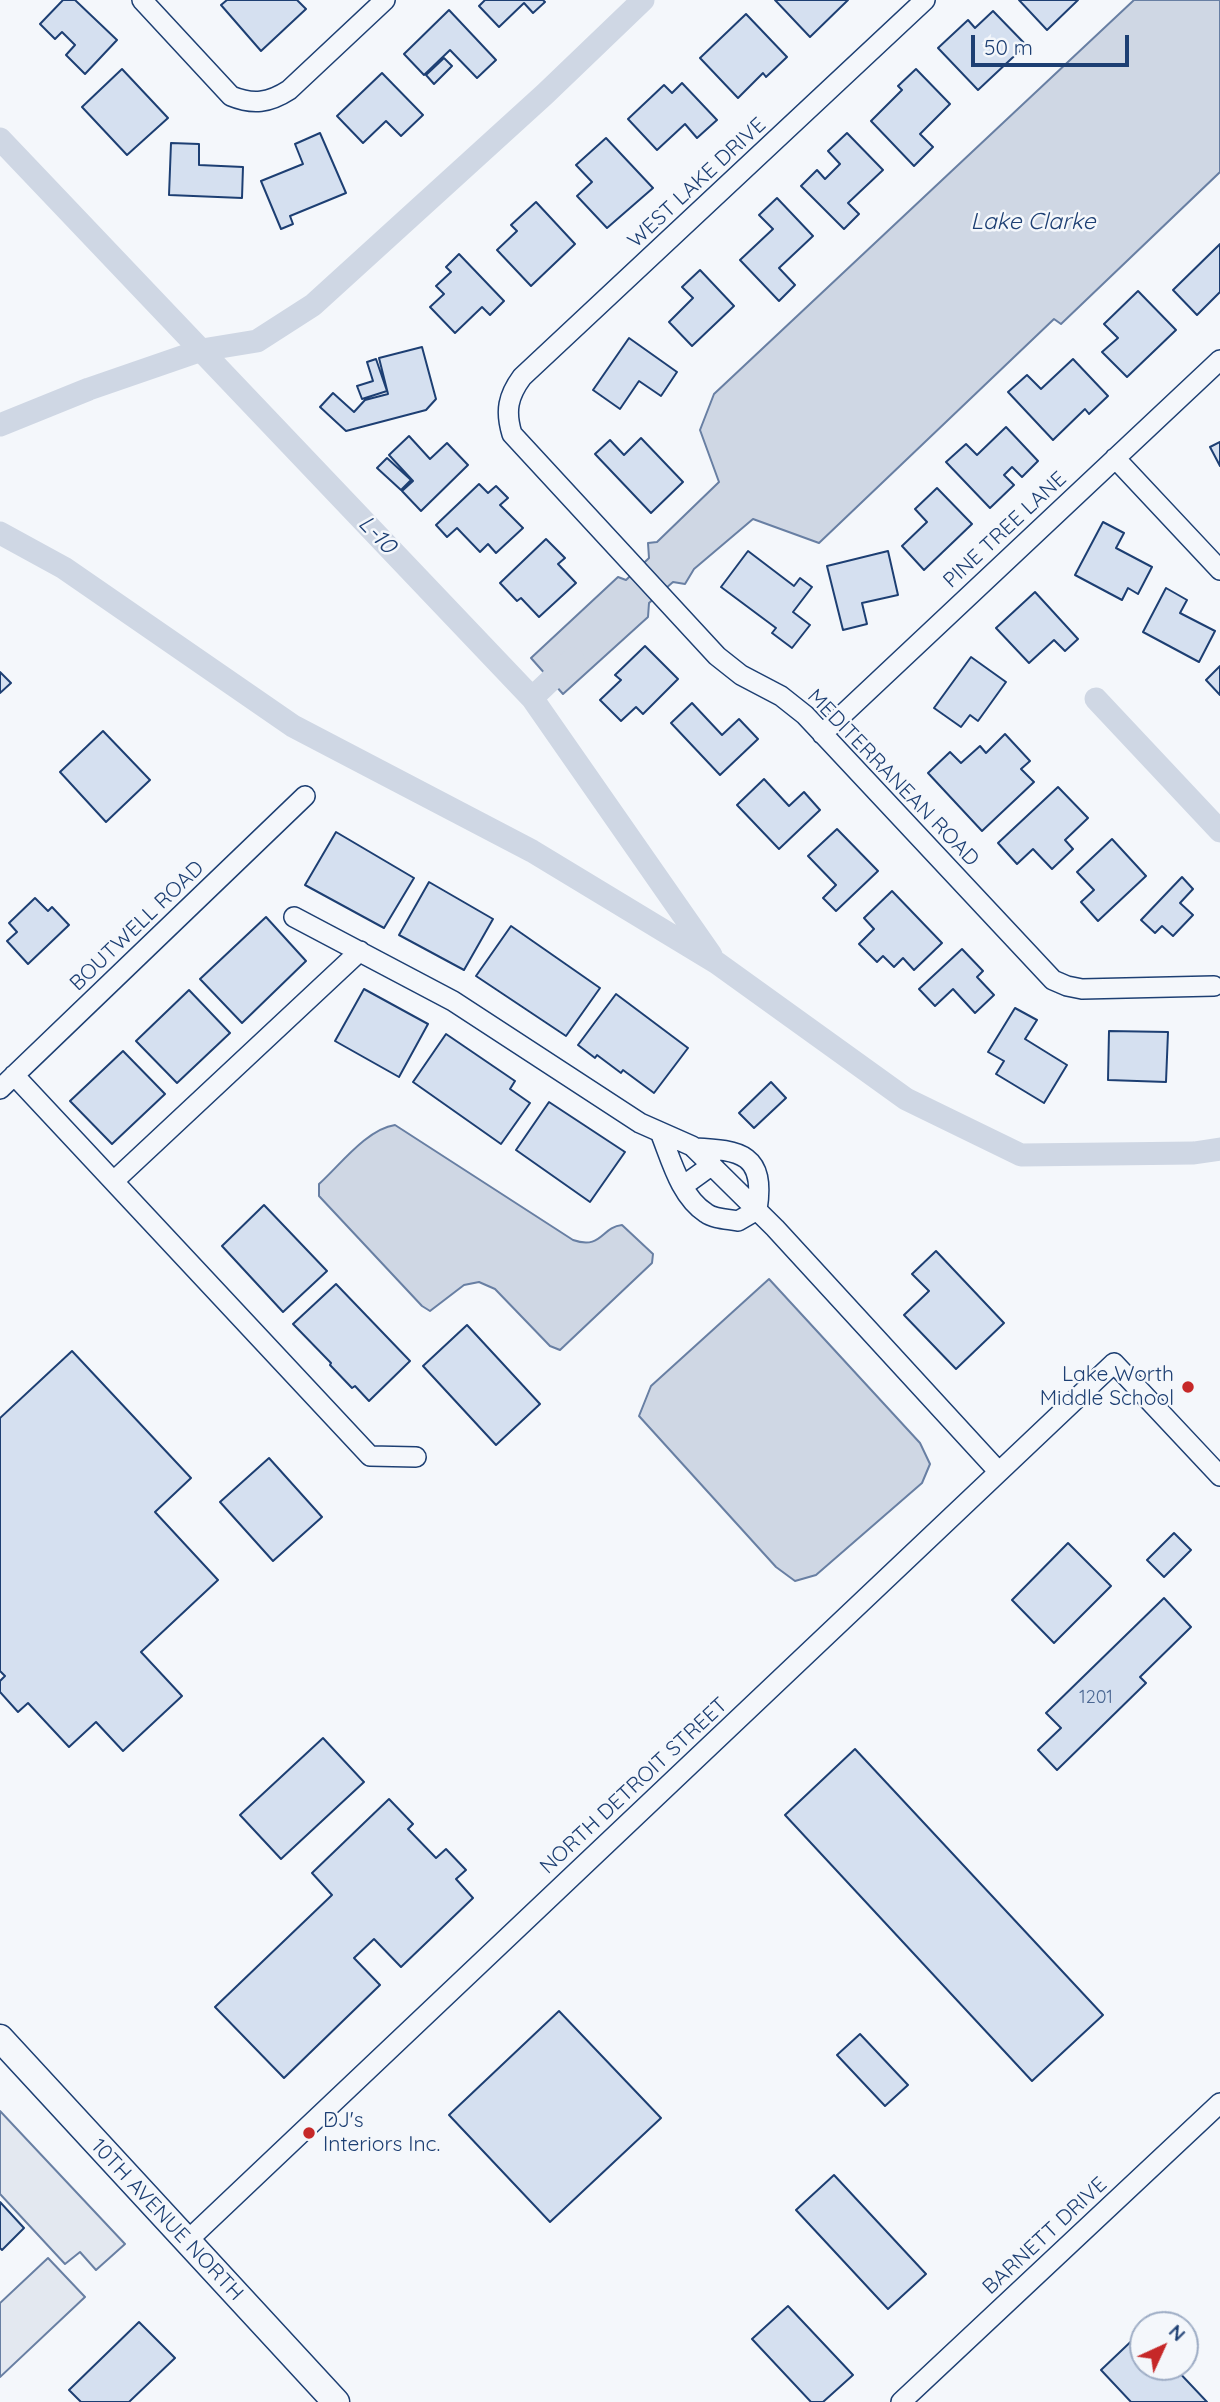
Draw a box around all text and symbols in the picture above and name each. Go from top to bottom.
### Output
scale bar [975,21,1132,65]
text: 50 m [984,34,1033,60]
street label: WEST LAKE DRIVE [623,113,771,253]
water label: Lake Clarke [970,208,1096,236]
street label: PINE TREE LANE [938,467,1072,593]
water label: L-10 [352,510,402,560]
street label: MEDITERRANEAN ROAD [802,684,984,872]
street label: BOUTWELL ROAD [65,856,209,996]
place label: Lake Worth Middle School [1040,1362,1174,1412]
marker: Lake Worth Middle School [1180,1379,1196,1395]
house number: 1201 [1079,1687,1113,1709]
street label: NORTH DETROIT STREET [535,1693,733,1879]
place label: DJ's Interiors Inc. [323,2108,440,2158]
marker: DJ's Interiors Inc. [301,2125,317,2141]
street label: 10TH AVENUE NORTH [86,2134,248,2306]
street label: BARNETT DRIVE [978,2172,1112,2300]
north arrow [1129,2311,1199,2381]
text: N [1164,2319,1191,2346]

